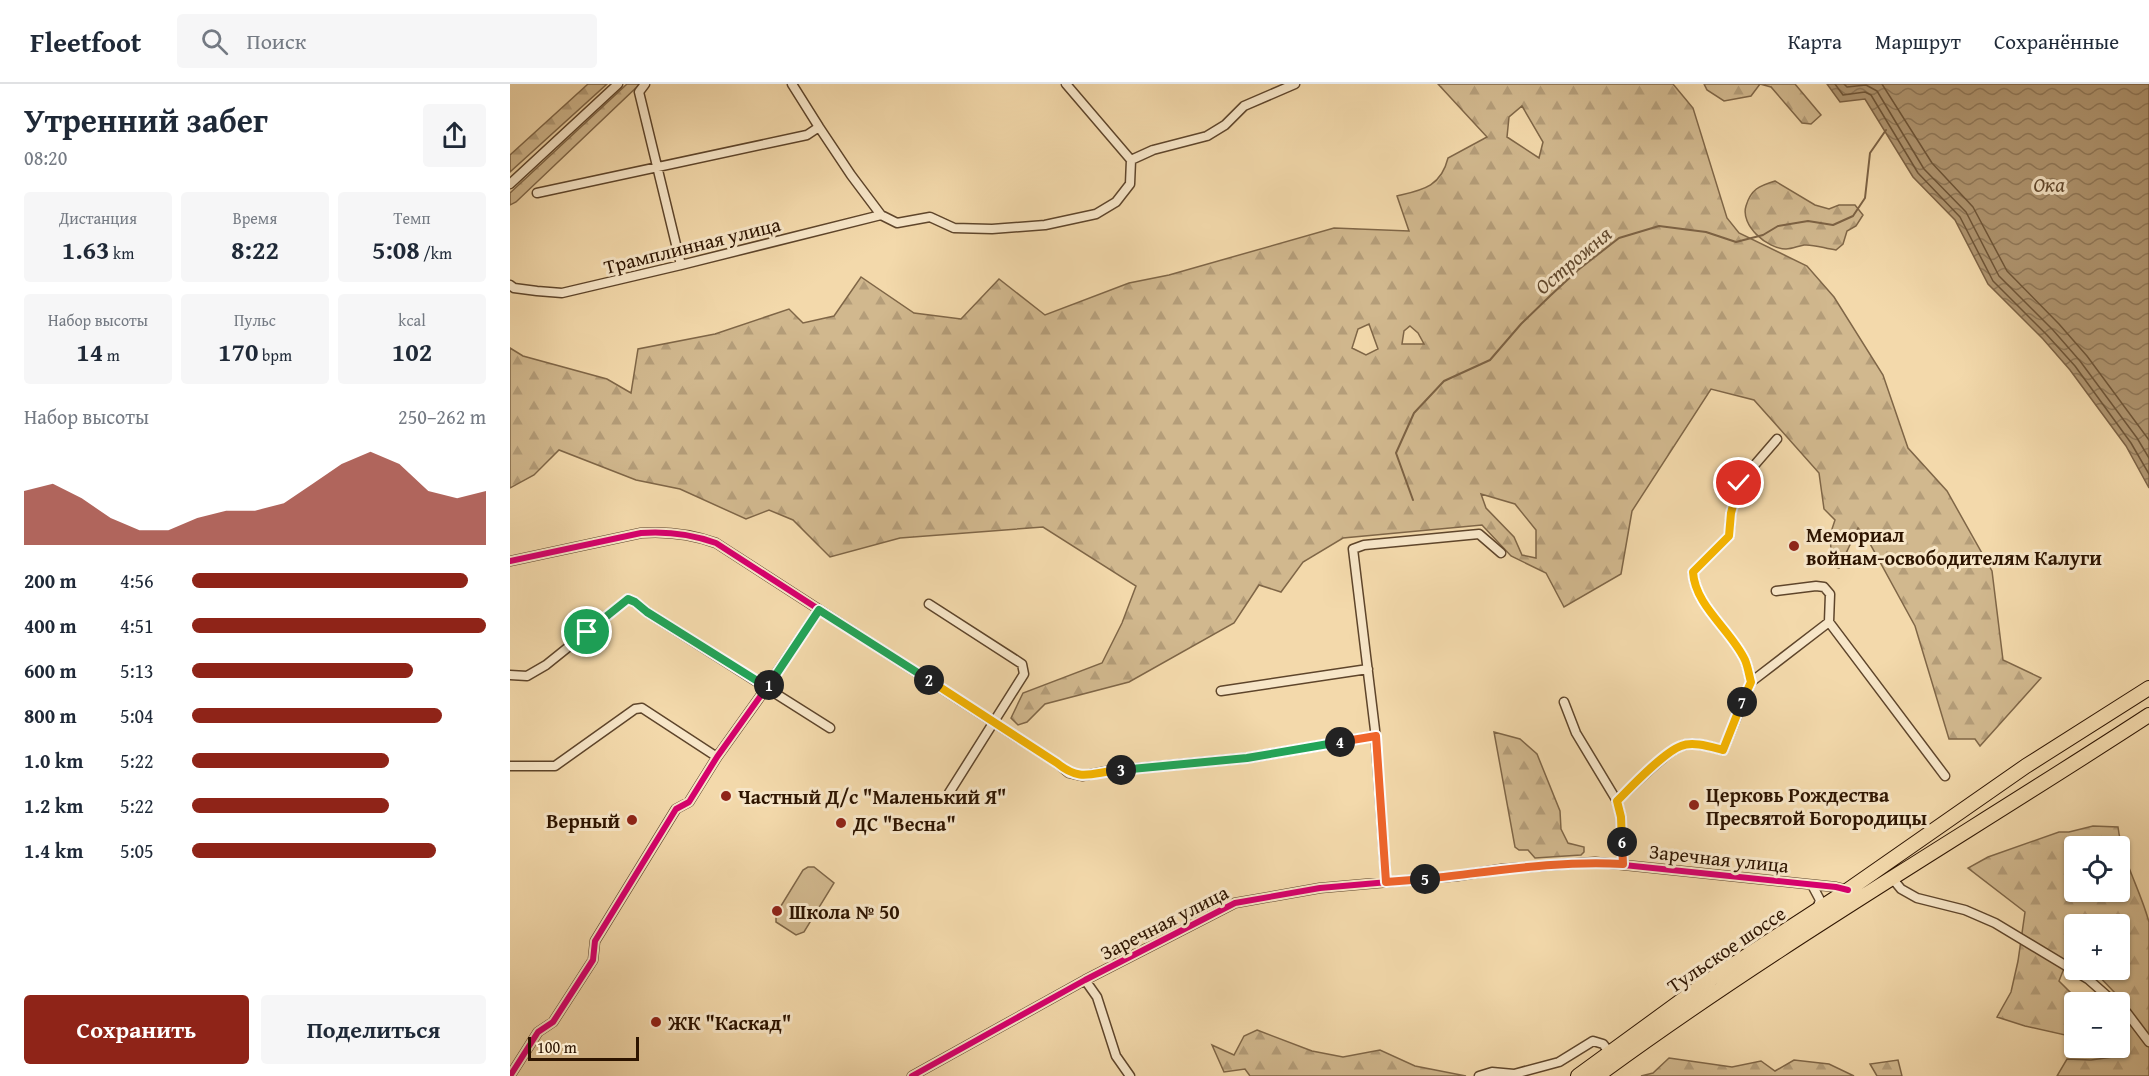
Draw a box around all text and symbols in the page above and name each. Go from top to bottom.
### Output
search box [177,14,597,68]
text: Fleetfoot [30,21,141,62]
icon: search [198,25,231,58]
text: Поиск [246,25,306,57]
text: Карта [1788,26,1842,57]
text: Маршрут [1875,26,1961,57]
text: Сохранённые [1994,26,2119,57]
text: Утренний забег [24,96,268,144]
button: share [423,104,486,167]
text: 08:20 [24,143,67,172]
water label: Ока [2033,169,2065,200]
text: Дистанция [59,206,137,230]
text: Время [233,206,277,230]
text: Темп [394,206,430,230]
street label: Трамплинная улица [601,209,784,281]
water label: Острожня [1528,218,1618,302]
text: 1.63 [62,230,110,269]
text: 8:22 [231,230,279,269]
text: 5:08 [372,230,420,269]
text: km [110,241,134,265]
text: /km [420,241,452,265]
text: Набор высоты [48,308,148,332]
text: Пульс [234,308,276,332]
text: kcal [398,308,426,332]
text: 14 [76,332,103,371]
text: 170 [218,332,258,371]
text: 102 [392,332,432,371]
text: m [103,343,120,367]
text: bpm [258,343,292,367]
text: Набор высоты [24,402,149,431]
text: 250–262 m [398,402,486,431]
pin [1713,457,1764,508]
icon: check [1722,466,1755,499]
place label: Мемориал войнам-освободителям Калуги [1806,520,2102,572]
marker: Мемориал войнам-освободителям Калуги [1787,539,1801,553]
text: 200 m [24,566,77,595]
text: 4:56 [120,566,154,595]
pin [561,606,612,657]
text: 400 m [24,611,77,640]
text: 4:51 [120,611,154,640]
icon: arrive [570,615,603,648]
text: 600 m [24,656,77,685]
text: 5:13 [120,656,154,685]
pin: 2 [914,665,944,695]
text: 2 [925,668,933,692]
pin: 1 [754,670,784,700]
text: 1 [765,673,773,697]
pin: 7 [1727,687,1757,717]
text: 7 [1738,690,1746,714]
text: 800 m [24,701,77,730]
text: 5:04 [120,701,154,730]
pin: 4 [1325,727,1355,757]
text: 4 [1336,730,1344,754]
text: 1.0 km [24,746,83,775]
text: 5:22 [120,746,154,775]
pin: 3 [1106,755,1136,785]
text: 3 [1117,758,1125,782]
place label: Церковь Рождества Пресвятой Богородицы [1706,780,1928,832]
place label: Частный Д/с "Маленький Я" [738,782,1007,811]
marker: Частный Д/с "Маленький Я" [719,789,733,803]
text: 1.2 km [24,791,83,820]
text: 5:22 [120,791,154,820]
marker: Церковь Рождества Пресвятой Богородицы [1687,798,1701,812]
place label: Верный [546,806,620,835]
place label: ДС "Весна" [852,809,956,838]
marker: Верный [625,813,639,827]
marker: ДС "Весна" [834,816,848,830]
pin: 6 [1607,827,1637,857]
text: 6 [1618,830,1626,854]
text: 1.4 km [24,836,83,865]
text: 5:05 [120,836,154,865]
street label: Заречная улица [1648,836,1791,880]
map controls [2064,836,2130,1058]
button: locate [2064,836,2130,902]
pin: 5 [1410,864,1440,894]
text: 5 [1421,867,1429,891]
street label: Заречная улица [1095,877,1234,967]
place label: Школа № 50 [789,897,900,926]
street label: Тульское шоссе [1661,898,1791,1000]
marker: Школа № 50 [770,904,784,918]
button: + [2064,914,2130,980]
button: − [2064,992,2130,1058]
button: Сохранить [24,995,249,1064]
button: Поделиться [261,995,486,1064]
place label: ЖК "Каскад" [667,1008,791,1037]
marker: ЖК "Каскад" [649,1015,663,1029]
scale bar [528,1034,639,1062]
text: 100 m [537,1035,577,1059]

